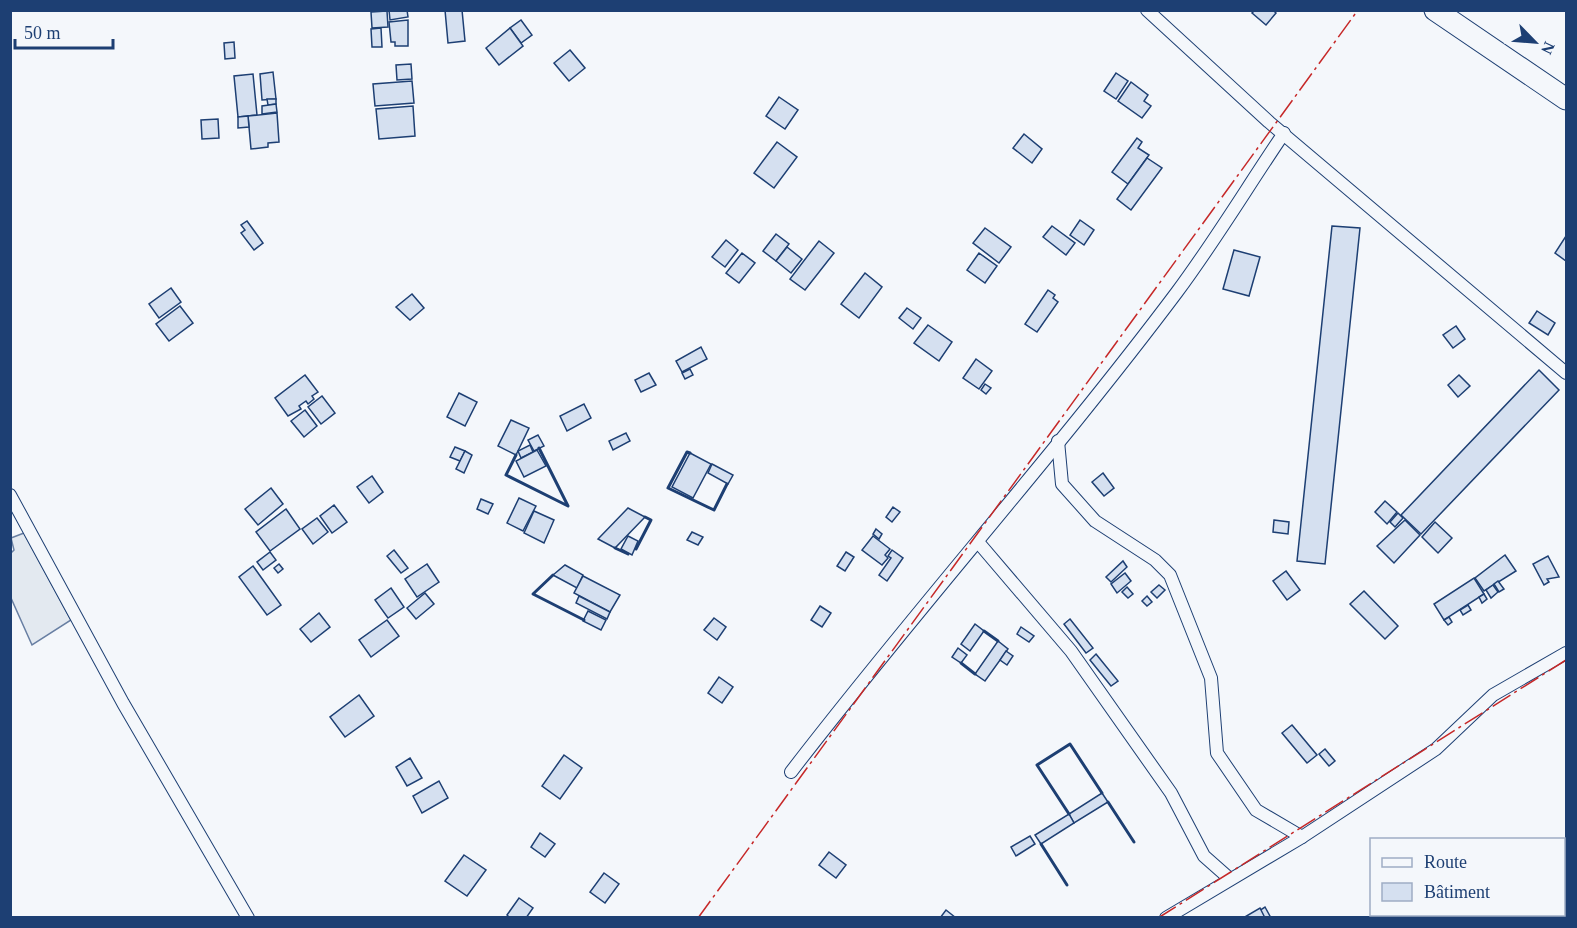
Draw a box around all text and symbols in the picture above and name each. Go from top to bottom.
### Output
scale bar [15,12,112,50]
north arrow [1505,12,1565,72]
text: 50 m [24,23,61,43]
text: N [1538,39,1558,57]
legend [1370,838,1565,916]
text: Route [1424,852,1467,872]
text: Bâtiment [1424,882,1490,902]

